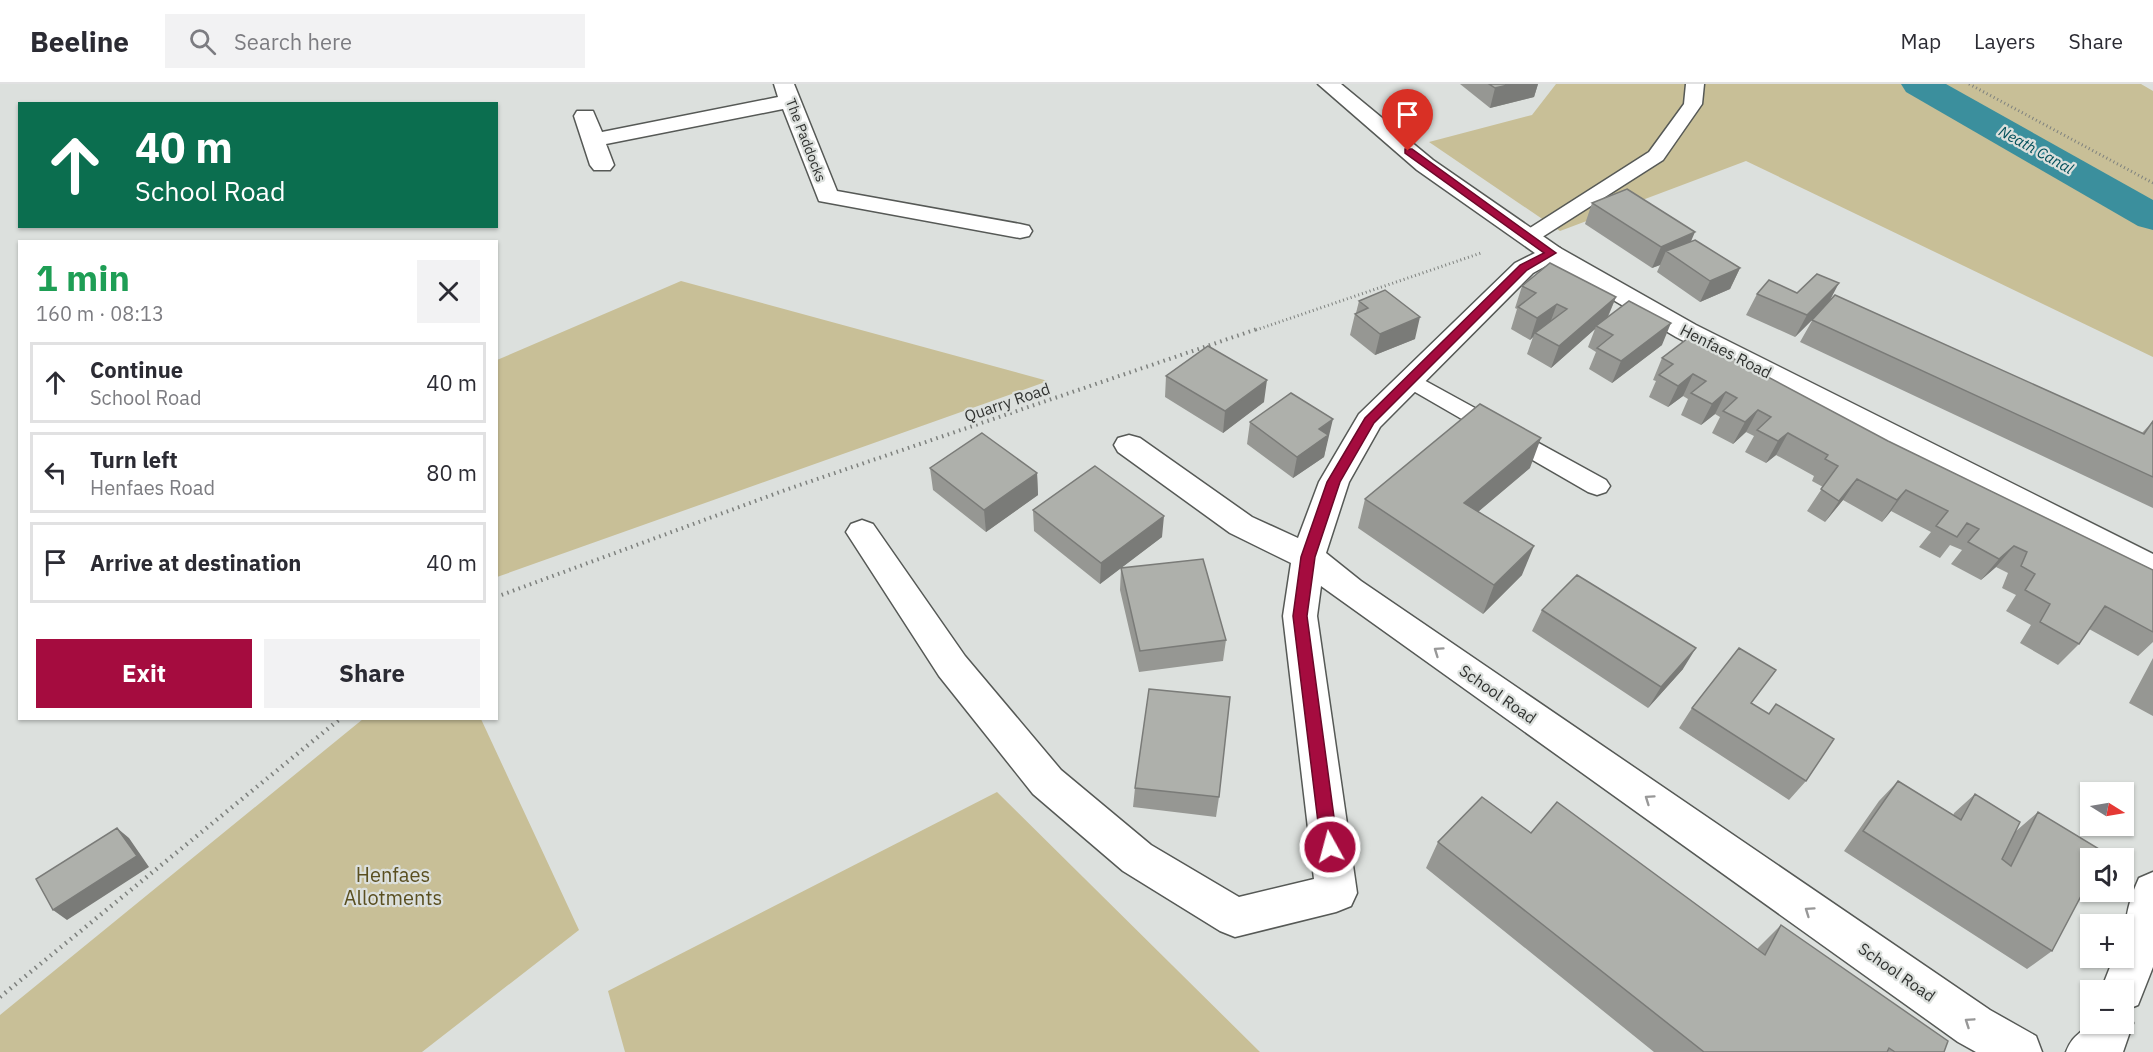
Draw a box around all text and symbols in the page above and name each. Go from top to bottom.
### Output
search box [165,14,585,68]
text: Beeline [30,23,129,60]
icon: search [186,25,219,58]
text: Search here [234,27,352,56]
text: Map [1901,27,1941,55]
text: Layers [1974,27,2036,55]
text: Share [2069,27,2123,55]
pin [1382,89,1433,151]
street label: The Paddocks [782,96,830,184]
icon: arrive [1391,98,1424,131]
text: 40 m [135,120,233,175]
water label: Neath Canal [1996,121,2077,178]
icon: ahead [36,126,114,204]
text: School Road [135,173,286,208]
text: 1 min [36,254,130,301]
button: close [417,260,480,323]
text: 160 m · 08:13 [36,300,164,327]
street label: Henfaes Road [1677,319,1775,383]
text: Continue [90,355,183,384]
icon: ahead [39,366,72,399]
text: 40 m [426,368,477,397]
street label: Quarry Road [961,378,1053,426]
text: School Road [90,384,202,411]
text: Turn left [90,445,178,474]
icon: left [39,456,72,489]
text: 80 m [426,458,477,487]
text: Henfaes Road [90,474,215,501]
icon: arrive [39,546,72,579]
text: Arrive at destination [90,548,301,577]
text: 40 m [426,548,477,577]
button: Exit [36,639,252,708]
button: Share [264,639,480,708]
one-way arrow [1433,647,1444,658]
street label: School Road [1456,660,1540,728]
north arrow [2080,782,2134,836]
map controls [2080,782,2134,1034]
one-way arrow [1645,795,1656,806]
position arrow [1298,815,1362,879]
button: sound [2080,848,2134,902]
park label: Henfaes Allotments [344,861,442,911]
one-way arrow [1805,907,1816,918]
button: + [2080,914,2134,968]
street label: School Road [1855,938,1939,1006]
button: − [2080,980,2134,1034]
one-way arrow [1965,1018,1975,1030]

